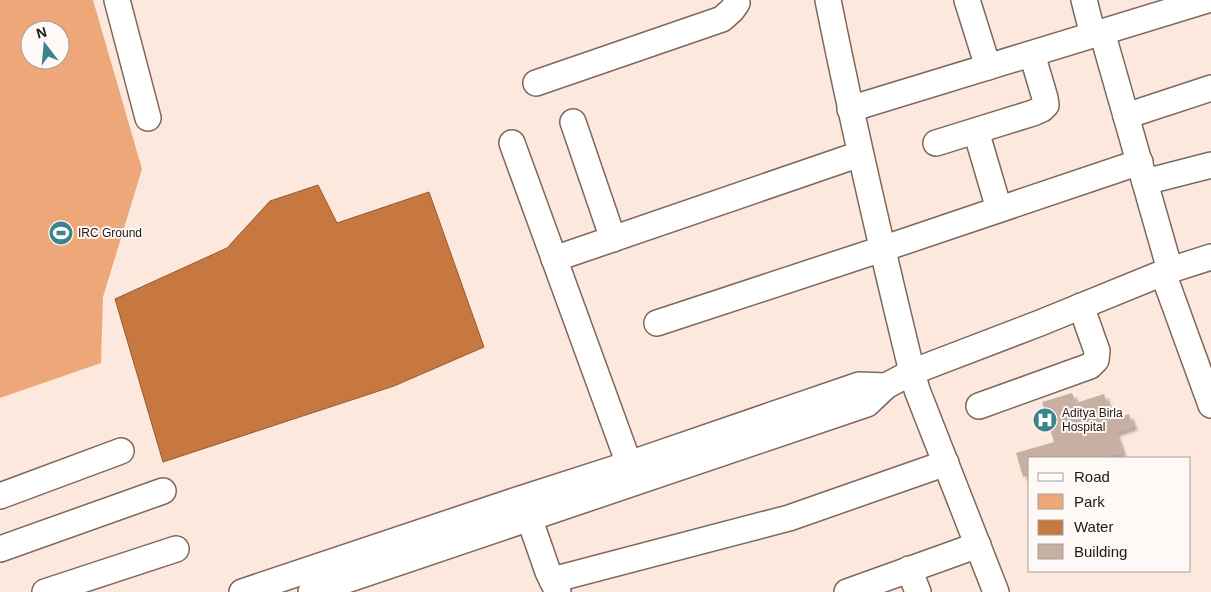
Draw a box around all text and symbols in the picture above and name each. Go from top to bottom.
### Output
north arrow [20,20,70,70]
text: N [34,23,48,42]
sports icon: IRC Ground [48,220,74,246]
place label: IRC Ground [78,226,142,240]
place label: Aditya Birla Hospital [1062,406,1123,434]
hospital icon: Aditya Birla Hospital [1032,407,1058,433]
legend [1028,457,1191,572]
text: Road [1074,468,1110,485]
text: Park [1074,493,1105,510]
text: Water [1074,518,1113,535]
text: Building [1074,543,1127,560]

